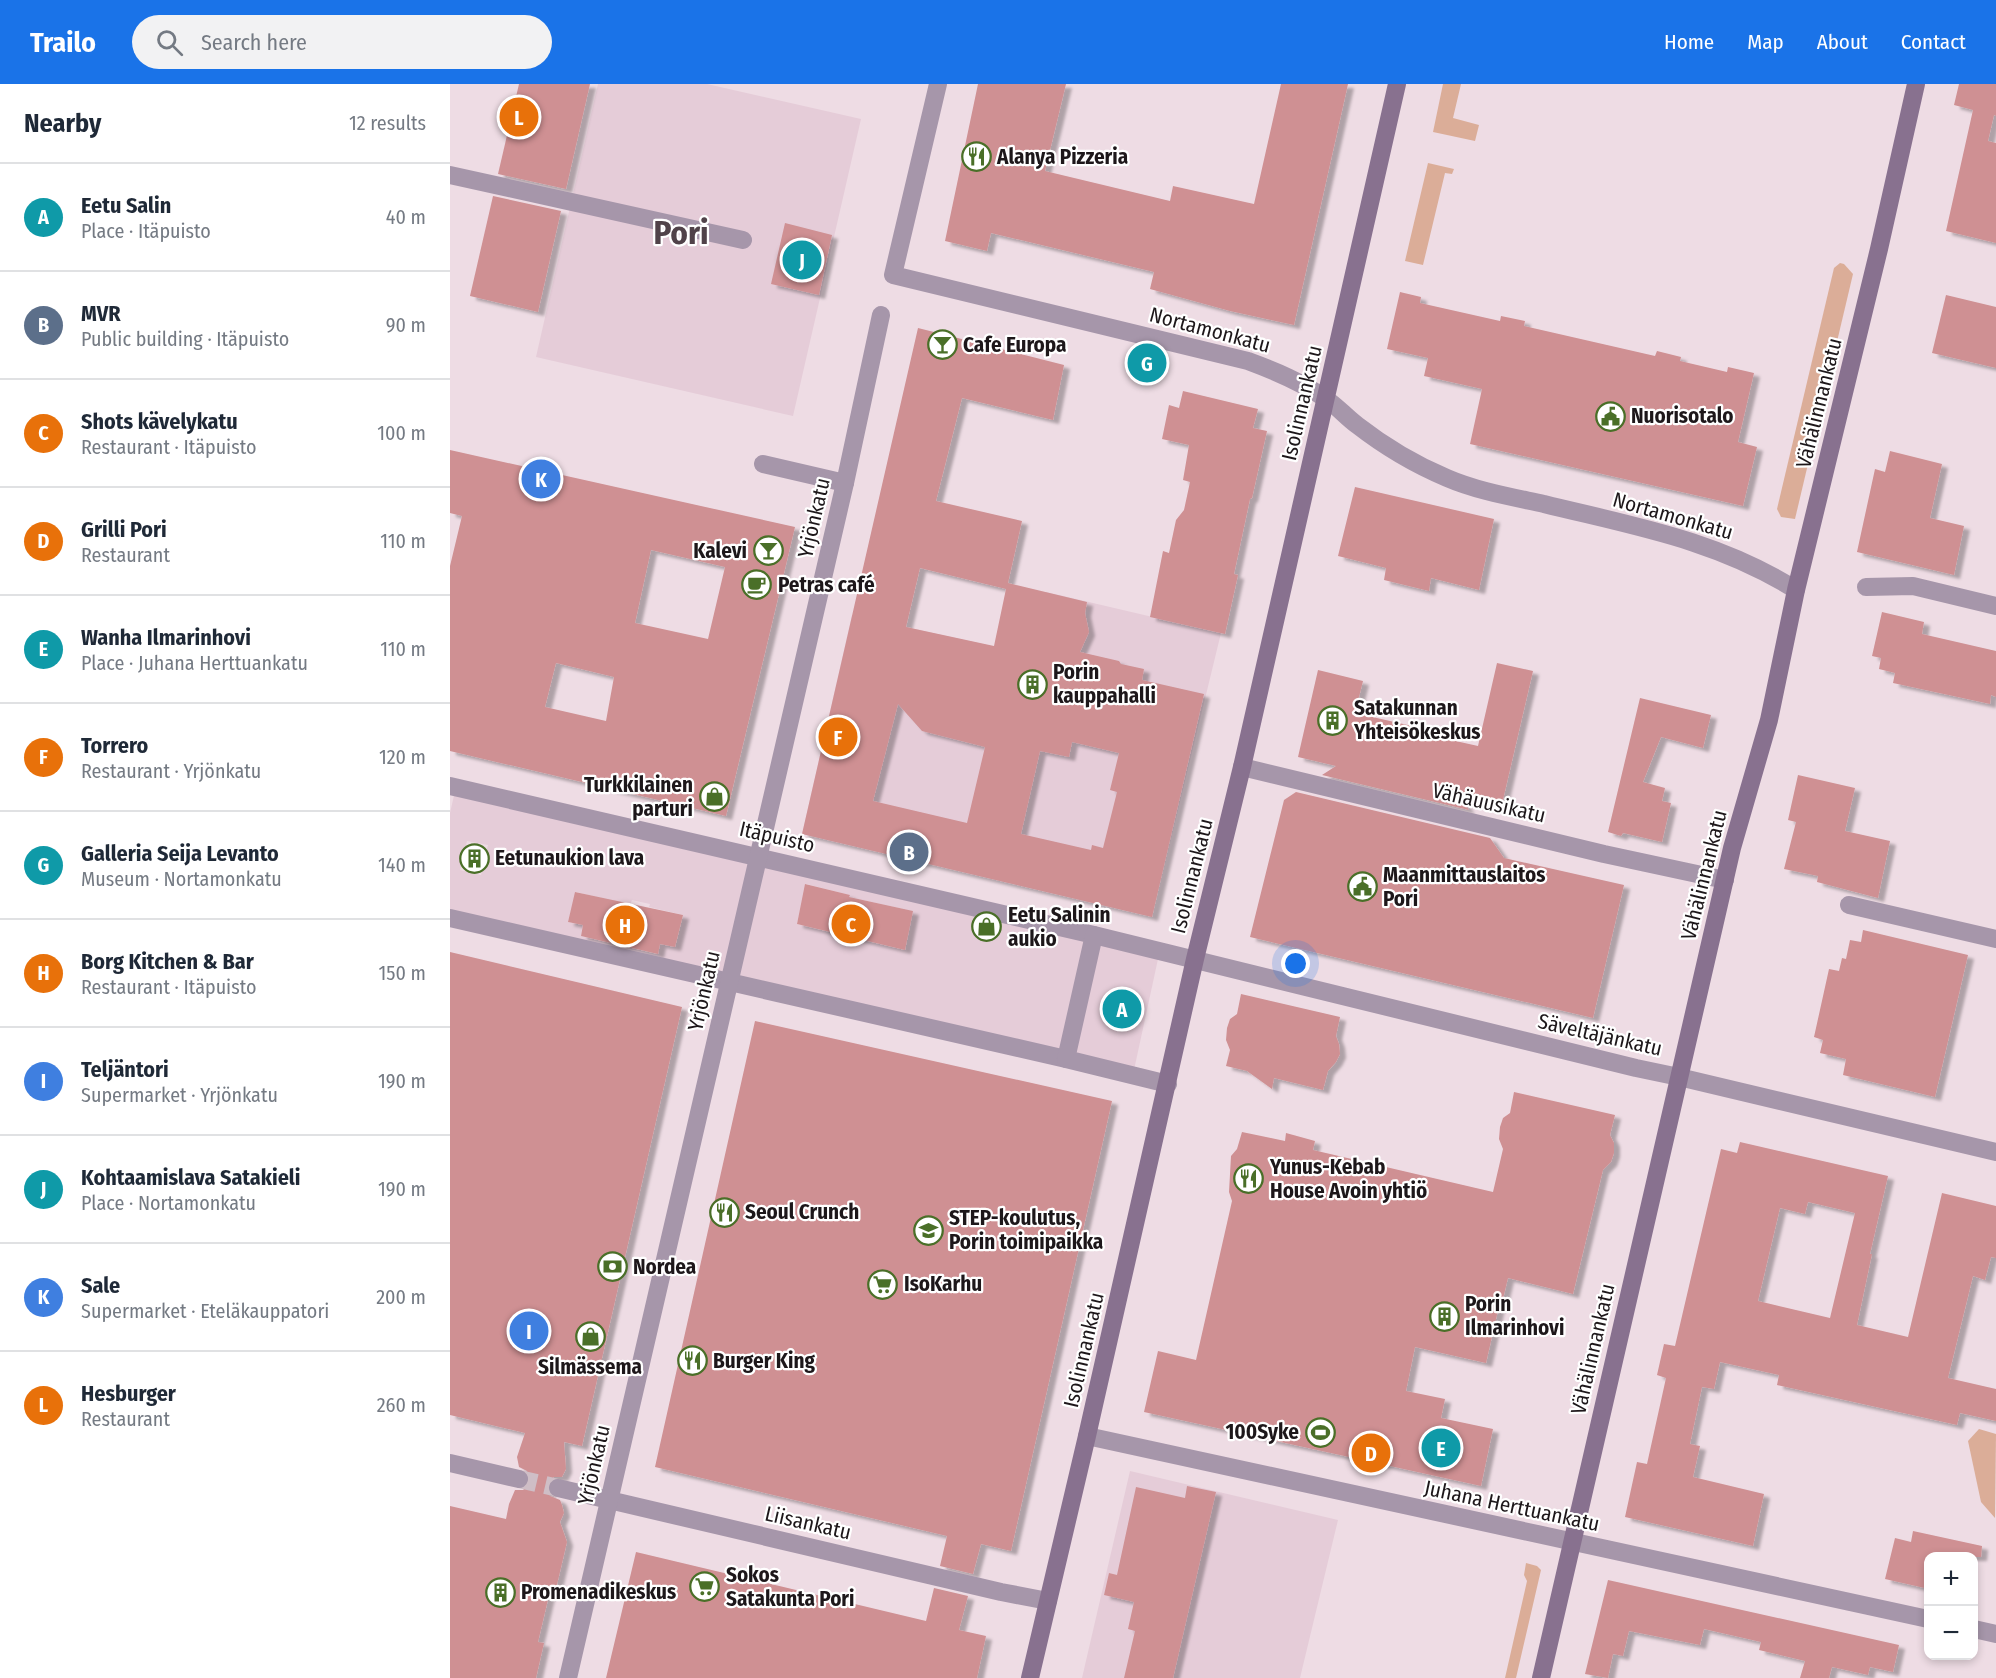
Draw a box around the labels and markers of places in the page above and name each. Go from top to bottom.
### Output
pin: L [500,94,538,140]
restaurant icon: Alanya Pizzeria [960,141,992,173]
place label: Alanya Pizzeria [996,144,1128,170]
pin: J [782,238,822,282]
bar icon: Cafe Europa [926,329,958,361]
place label: Cafe Europa [963,332,1066,358]
pin: G [1128,340,1166,386]
public building icon: Nuorisotalo [1594,400,1626,432]
place label: Nuorisotalo [1631,403,1733,429]
pin: K [522,456,560,502]
bar icon: Kalevi [752,535,784,567]
place label: Kalevi [693,538,747,564]
cafe icon: Petras café [741,569,773,601]
place label: Petras café [778,572,875,598]
place label: Porin kauppahalli [1053,659,1156,709]
building icon: Porin kauppahalli [1016,668,1048,700]
place label: Satakunnan Yhteisökeskus [1353,695,1481,745]
building icon: Satakunnan Yhteisökeskus [1317,704,1349,736]
pin: F [818,714,858,760]
place label: Turkkilainen parturi [584,772,693,822]
shop icon: Turkkilainen parturi [698,781,730,813]
pin: B [890,830,928,874]
building icon: Eetunaukion lava [458,842,490,874]
place label: Eetunaukion lava [495,845,644,871]
place label: Maanmittauslaitos Pori [1383,862,1545,912]
public building icon: Maanmittauslaitos Pori [1346,871,1378,903]
pin: H [606,902,645,948]
pin: C [832,902,870,946]
place label: Eetu Salinin aukio [1008,902,1111,952]
shop icon: Eetu Salinin aukio [971,911,1003,943]
pin: A [1102,986,1142,1032]
place label: Yunus-Kebab House Avoin yhtiö [1269,1154,1427,1204]
restaurant icon: Yunus-Kebab House Avoin yhtiö [1233,1163,1265,1195]
restaurant icon: Seoul Crunch [708,1196,740,1228]
place label: Seoul Crunch [745,1199,859,1225]
place label: STEP-koulutus, Porin toimipaikka [949,1205,1103,1255]
school or university icon: STEP-koulutus, Porin toimipaikka [912,1214,944,1246]
bank icon: Nordea [596,1251,628,1283]
place label: Nordea [633,1254,696,1280]
supermarket icon: IsoKarhu [867,1268,899,1300]
place label: IsoKarhu [904,1271,982,1297]
place label: Porin Ilmarinhovi [1465,1291,1564,1341]
building icon: Porin Ilmarinhovi [1428,1300,1460,1332]
pin: I [510,1308,548,1354]
shop icon: Silmässema [574,1320,606,1352]
restaurant icon: Burger King [676,1345,708,1377]
place label: Burger King [713,1348,815,1374]
place label: Silmässema [538,1354,642,1380]
sports icon: 100Syke [1304,1416,1336,1448]
place label: 100Syke [1225,1419,1299,1445]
pin: E [1422,1426,1460,1470]
pin: D [1352,1430,1390,1476]
place label: Sokos Satakunta Pori [726,1562,854,1612]
supermarket icon: Sokos Satakunta Pori [689,1571,721,1603]
building icon: Promenadikeskus [484,1576,516,1608]
place label: Promenadikeskus [521,1579,676,1605]

